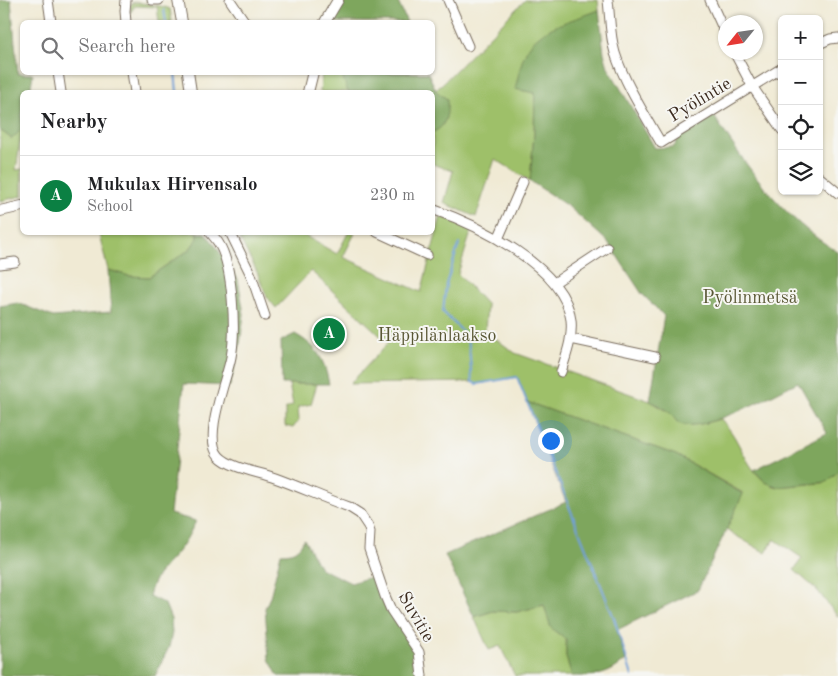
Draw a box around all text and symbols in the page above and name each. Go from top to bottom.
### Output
north arrow [718,15,763,60]
map controls [778,15,823,195]
button: + [778,15,823,60]
search box [20,20,435,75]
icon: search [38,34,66,62]
text: Search here [78,38,175,57]
button: − [778,60,823,105]
street label: Pyölintie [666,74,734,126]
button: locate [778,105,823,150]
text: Nearby [40,112,108,133]
button: layers [778,150,823,195]
text: Mukulax Hirvensalo [87,176,257,195]
text: A [50,188,62,204]
text: 230 m [370,188,415,204]
text: School [87,199,133,215]
park label: Pyölinmetsä [702,289,798,307]
pin: A [313,315,345,353]
park label: Häppilänlaakso [378,327,496,345]
your location [538,428,564,454]
street label: Suvitie [395,589,437,645]

